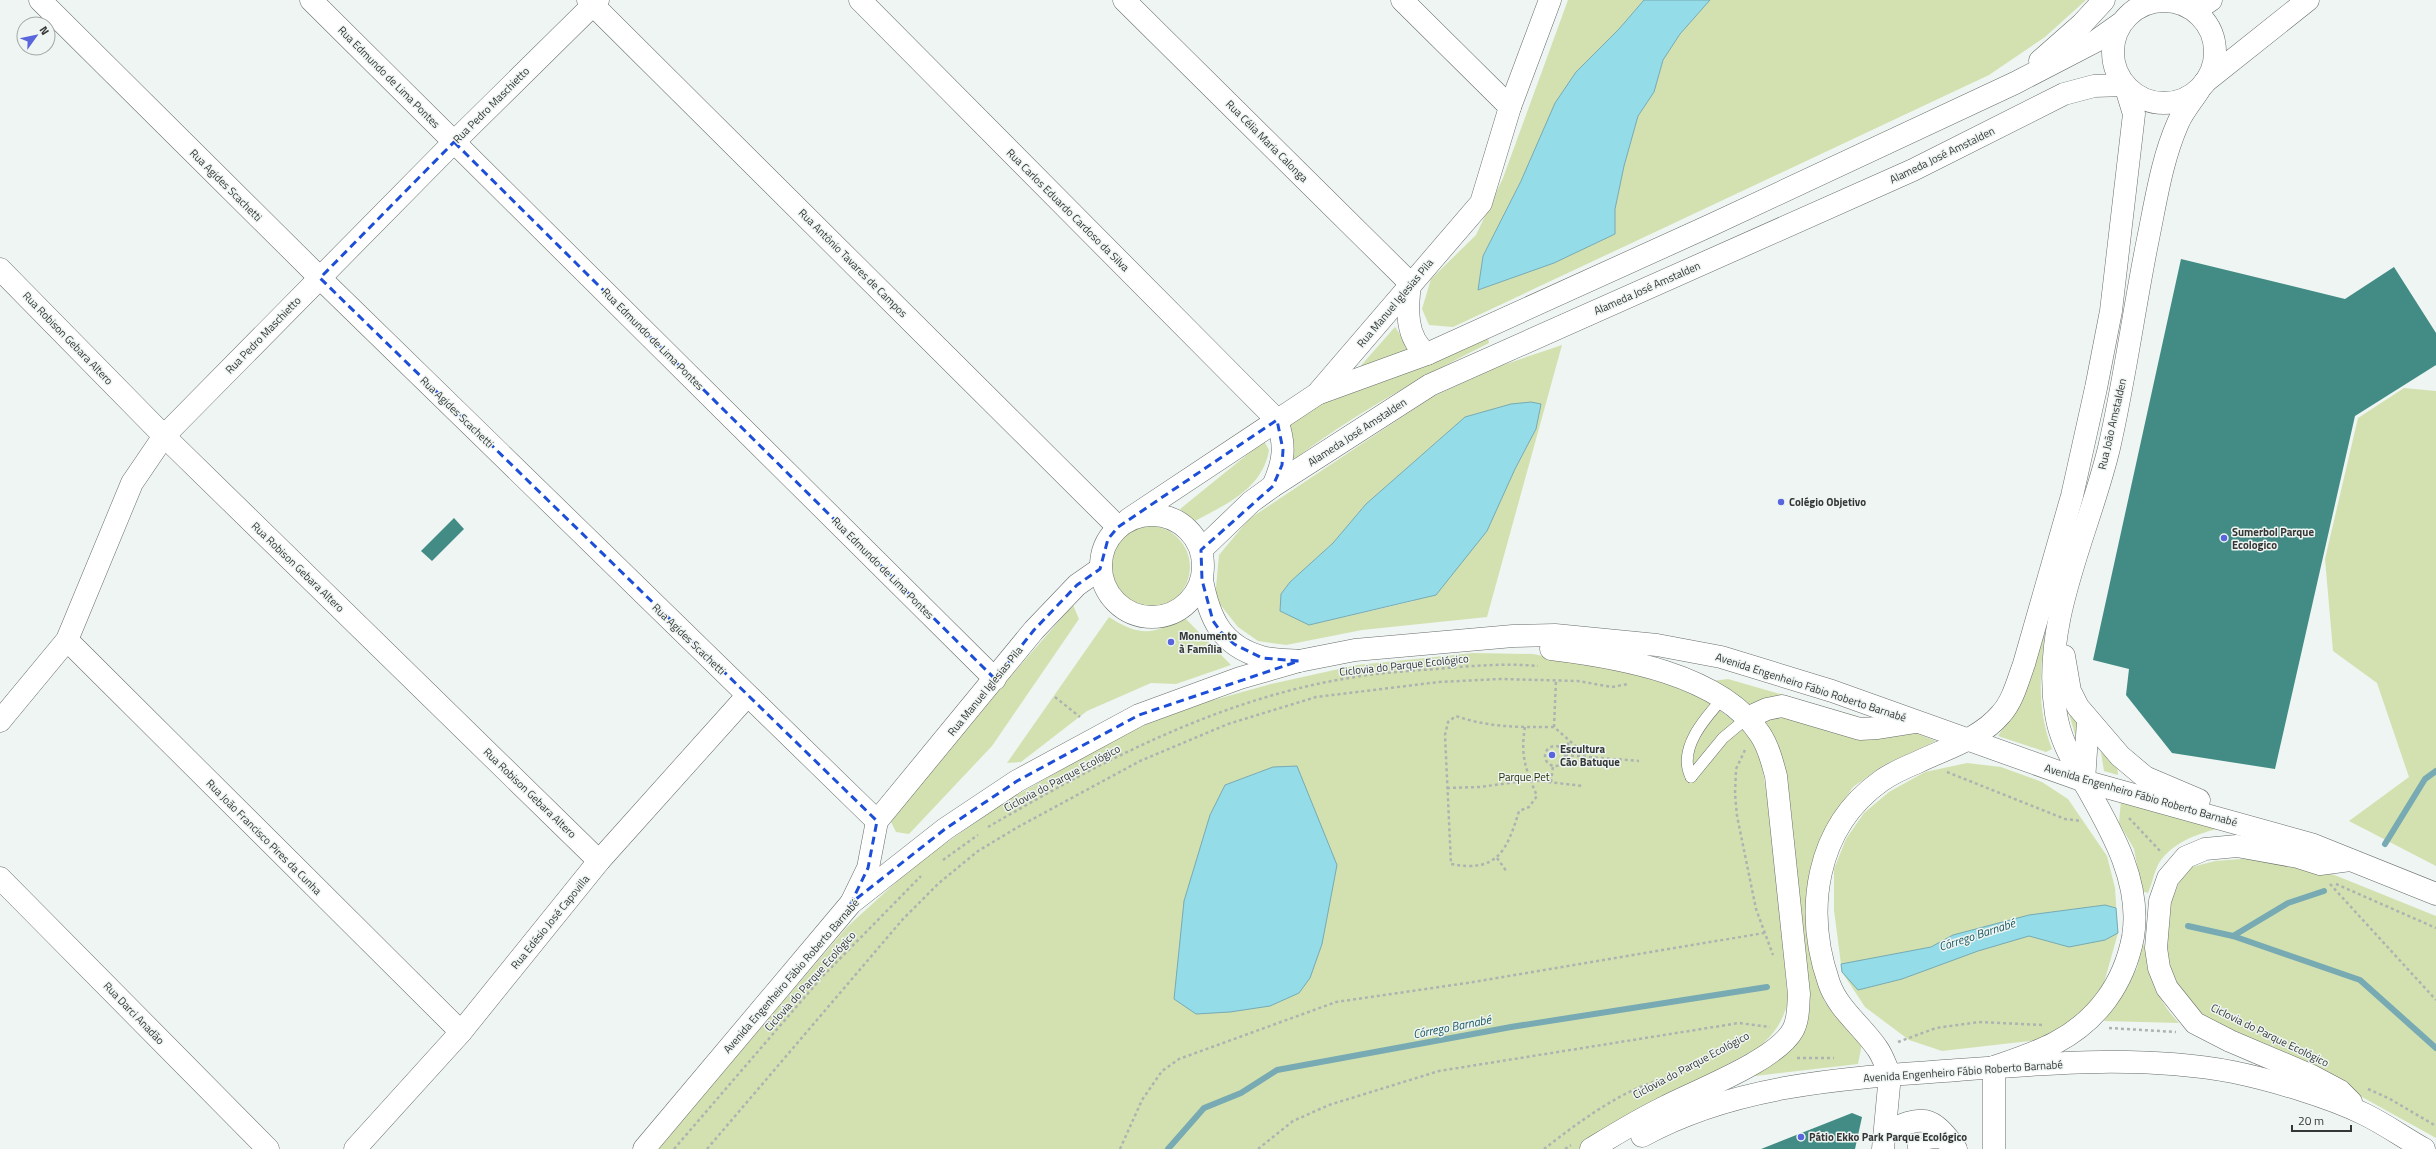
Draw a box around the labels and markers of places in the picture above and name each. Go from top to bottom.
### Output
place label: Colégio Objetivo [1789,494,1866,510]
marker: Colégio Objetivo [1776,497,1786,507]
place label: Sumerbol Parque Ecologico [2232,524,2314,553]
marker: Sumerbol Parque Ecologico [2219,533,2229,543]
place label: Monumento à Família [1179,628,1237,657]
marker: Monumento à Família [1166,637,1176,647]
place label: Escultura Cão Batuque [1560,741,1620,770]
marker: Escultura Cão Batuque [1547,750,1557,760]
place label: Pátio Ekko Park Parque Ecológico [1809,1129,1967,1145]
marker: Pátio Ekko Park Parque Ecológico [1796,1132,1806,1142]

